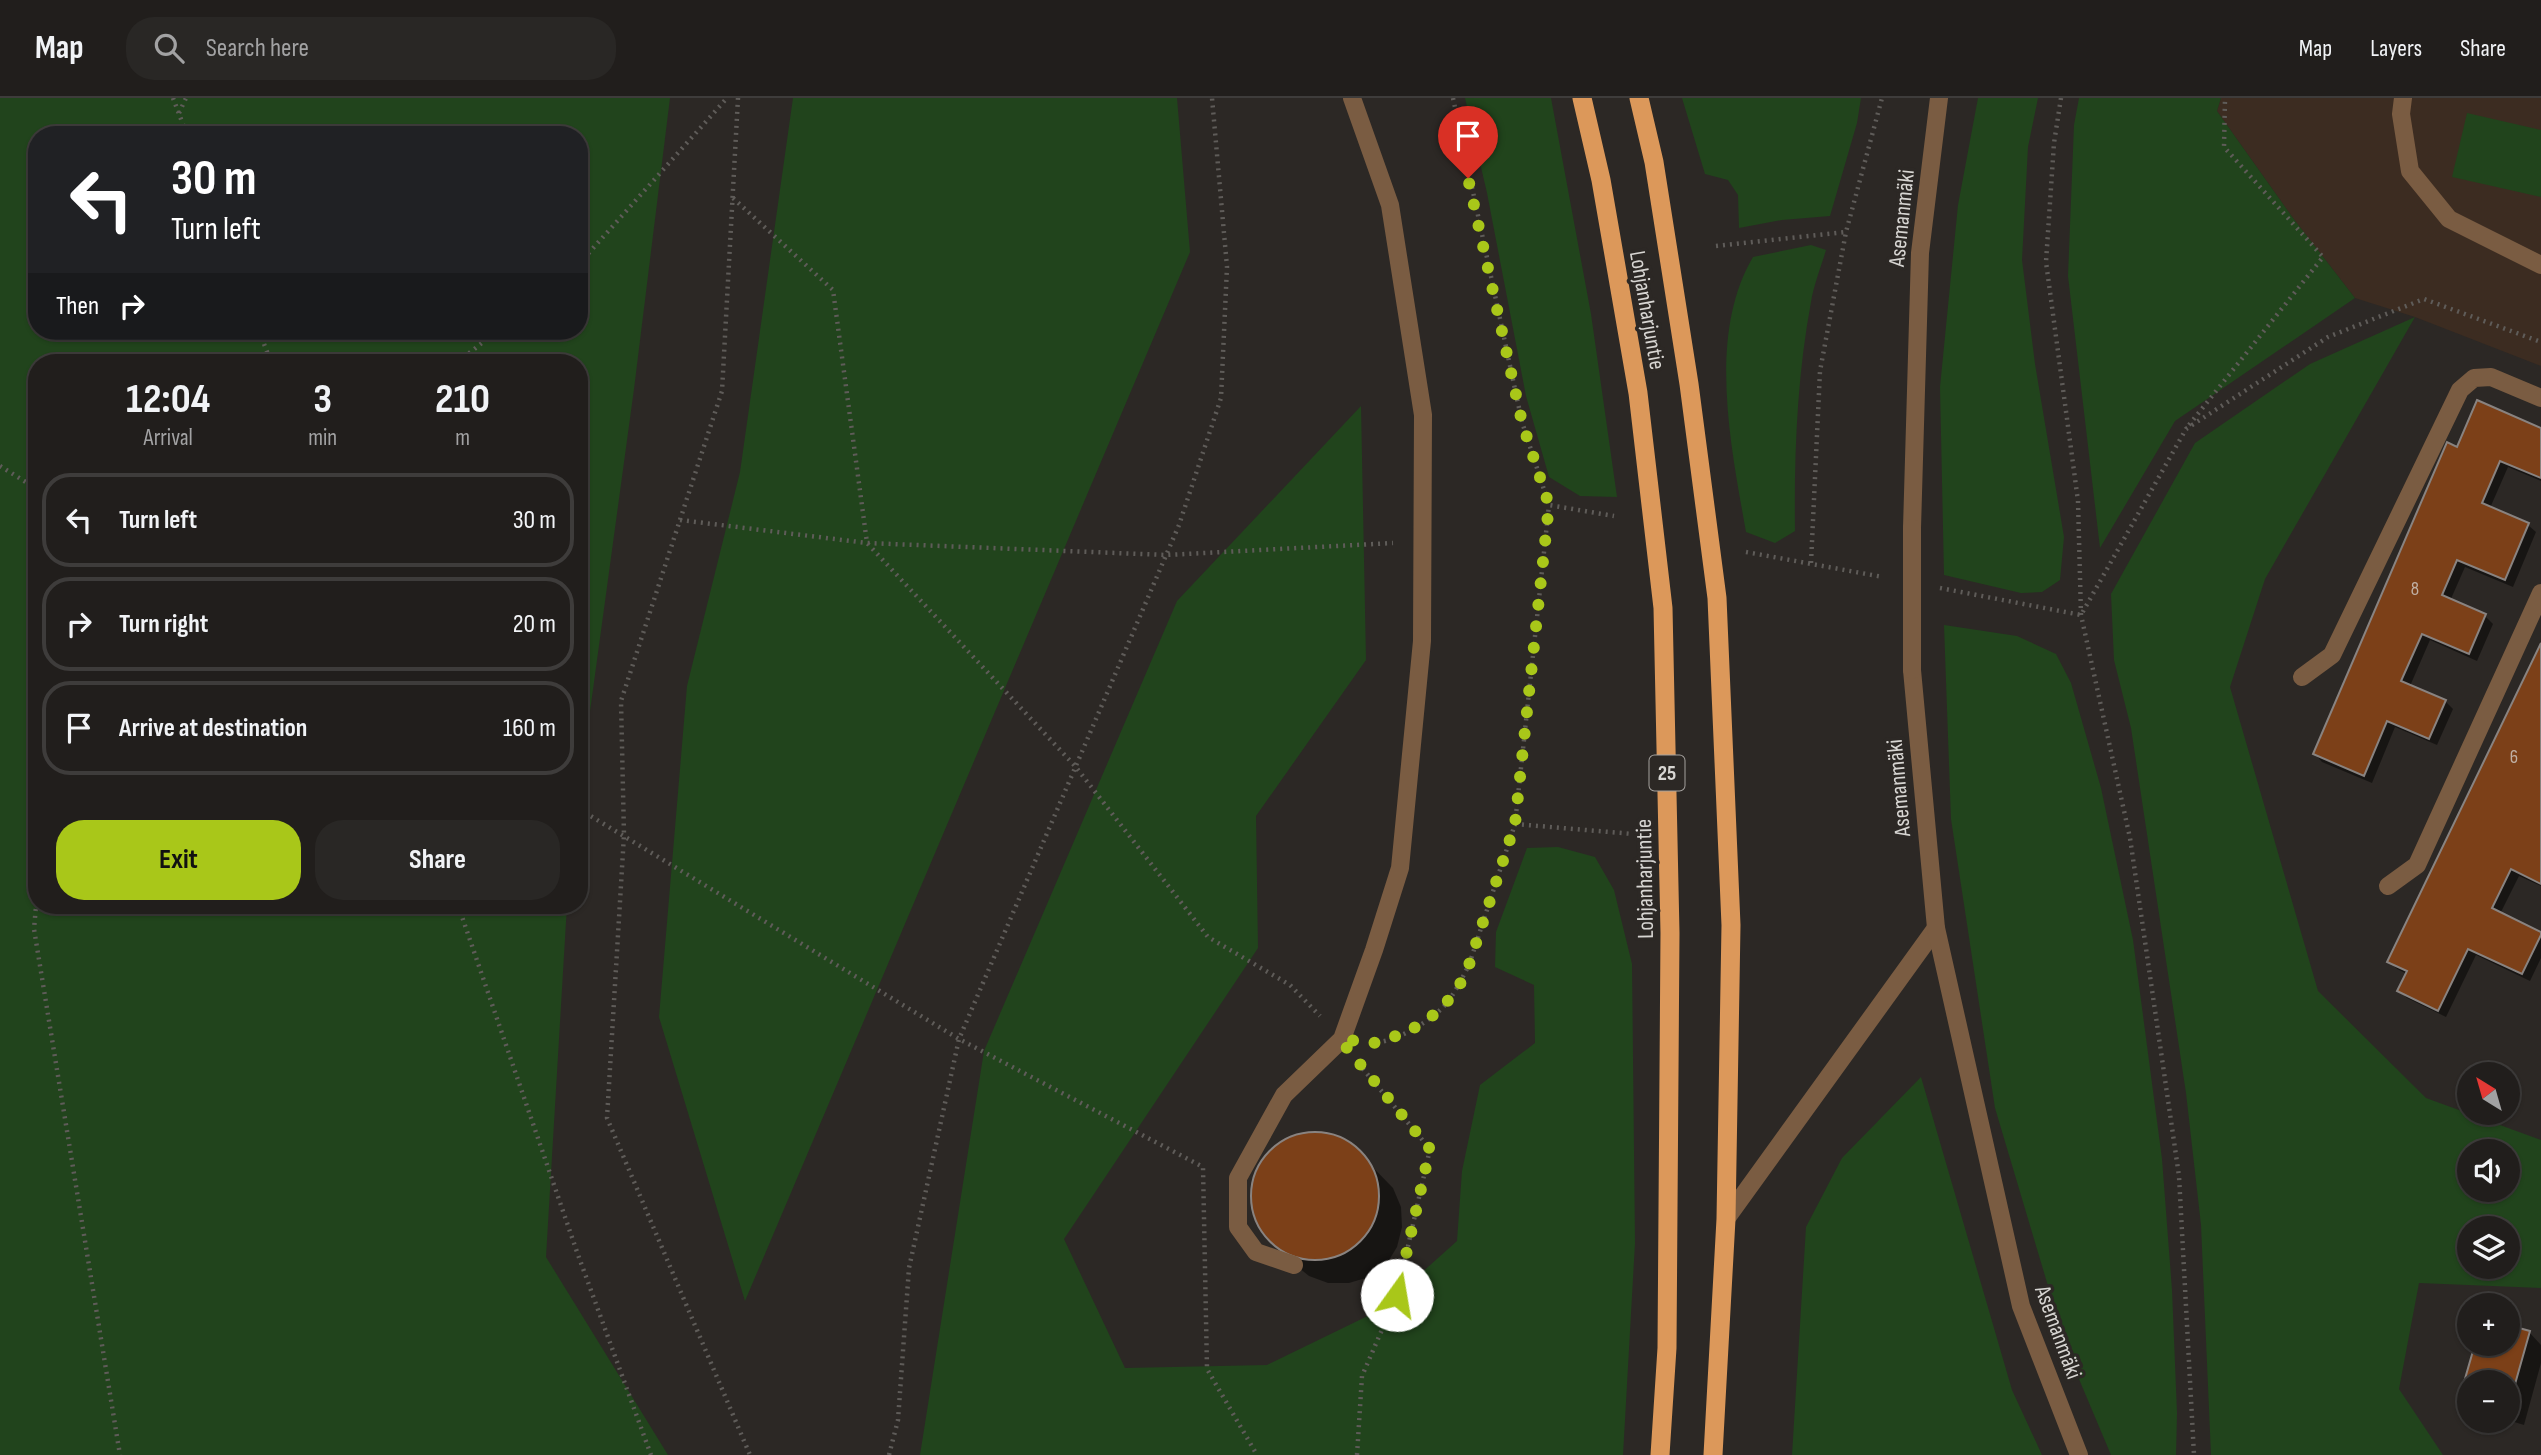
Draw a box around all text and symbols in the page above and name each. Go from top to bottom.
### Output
search box [126,17,616,80]
text: Map [35,28,84,68]
icon: search [150,29,188,67]
text: Search here [206,33,309,64]
text: Map [2299,34,2332,63]
text: Layers [2370,34,2422,63]
text: Share [2460,34,2506,63]
pin [1438,106,1498,178]
icon: arrive [1449,117,1487,155]
text: 30 m [171,150,256,209]
icon: left [56,154,147,245]
street label: Asemanmäki [1883,168,1921,269]
text: Turn left [171,210,261,249]
street label: Lohjanharjuntie [1623,249,1671,372]
icon: right [113,287,151,325]
text: Then [56,291,99,322]
text: 12:04 [126,374,210,425]
text: 3 [313,374,332,425]
text: 210 [435,374,490,425]
text: Arrival [143,424,193,452]
text: min [308,424,337,452]
text: m [455,424,470,452]
icon: left [60,501,98,539]
text: Turn left [119,505,197,536]
text: 30 m [513,505,556,536]
house number: 8 [2411,578,2419,601]
icon: right [60,605,98,643]
text: Turn right [119,609,208,640]
text: 20 m [513,609,556,640]
icon: arrive [60,709,98,747]
text: Arrive at destination [119,713,307,744]
text: 160 m [503,713,556,744]
street label: Asemanmäki [1881,738,1917,839]
house number: 6 [2510,746,2518,769]
road number: 25 [1650,756,1684,790]
street label: Lohjanharjuntie [1630,819,1660,939]
button: Exit [56,820,301,900]
button: Share [315,820,560,900]
north arrow [2457,1062,2520,1125]
map controls [2457,1062,2520,1433]
button: sound [2457,1139,2520,1202]
button: layers [2457,1216,2520,1279]
position arrow [1360,1258,1434,1332]
street label: Asemanmäki [2028,1281,2088,1383]
button: + [2457,1293,2520,1356]
button: − [2457,1370,2520,1433]

